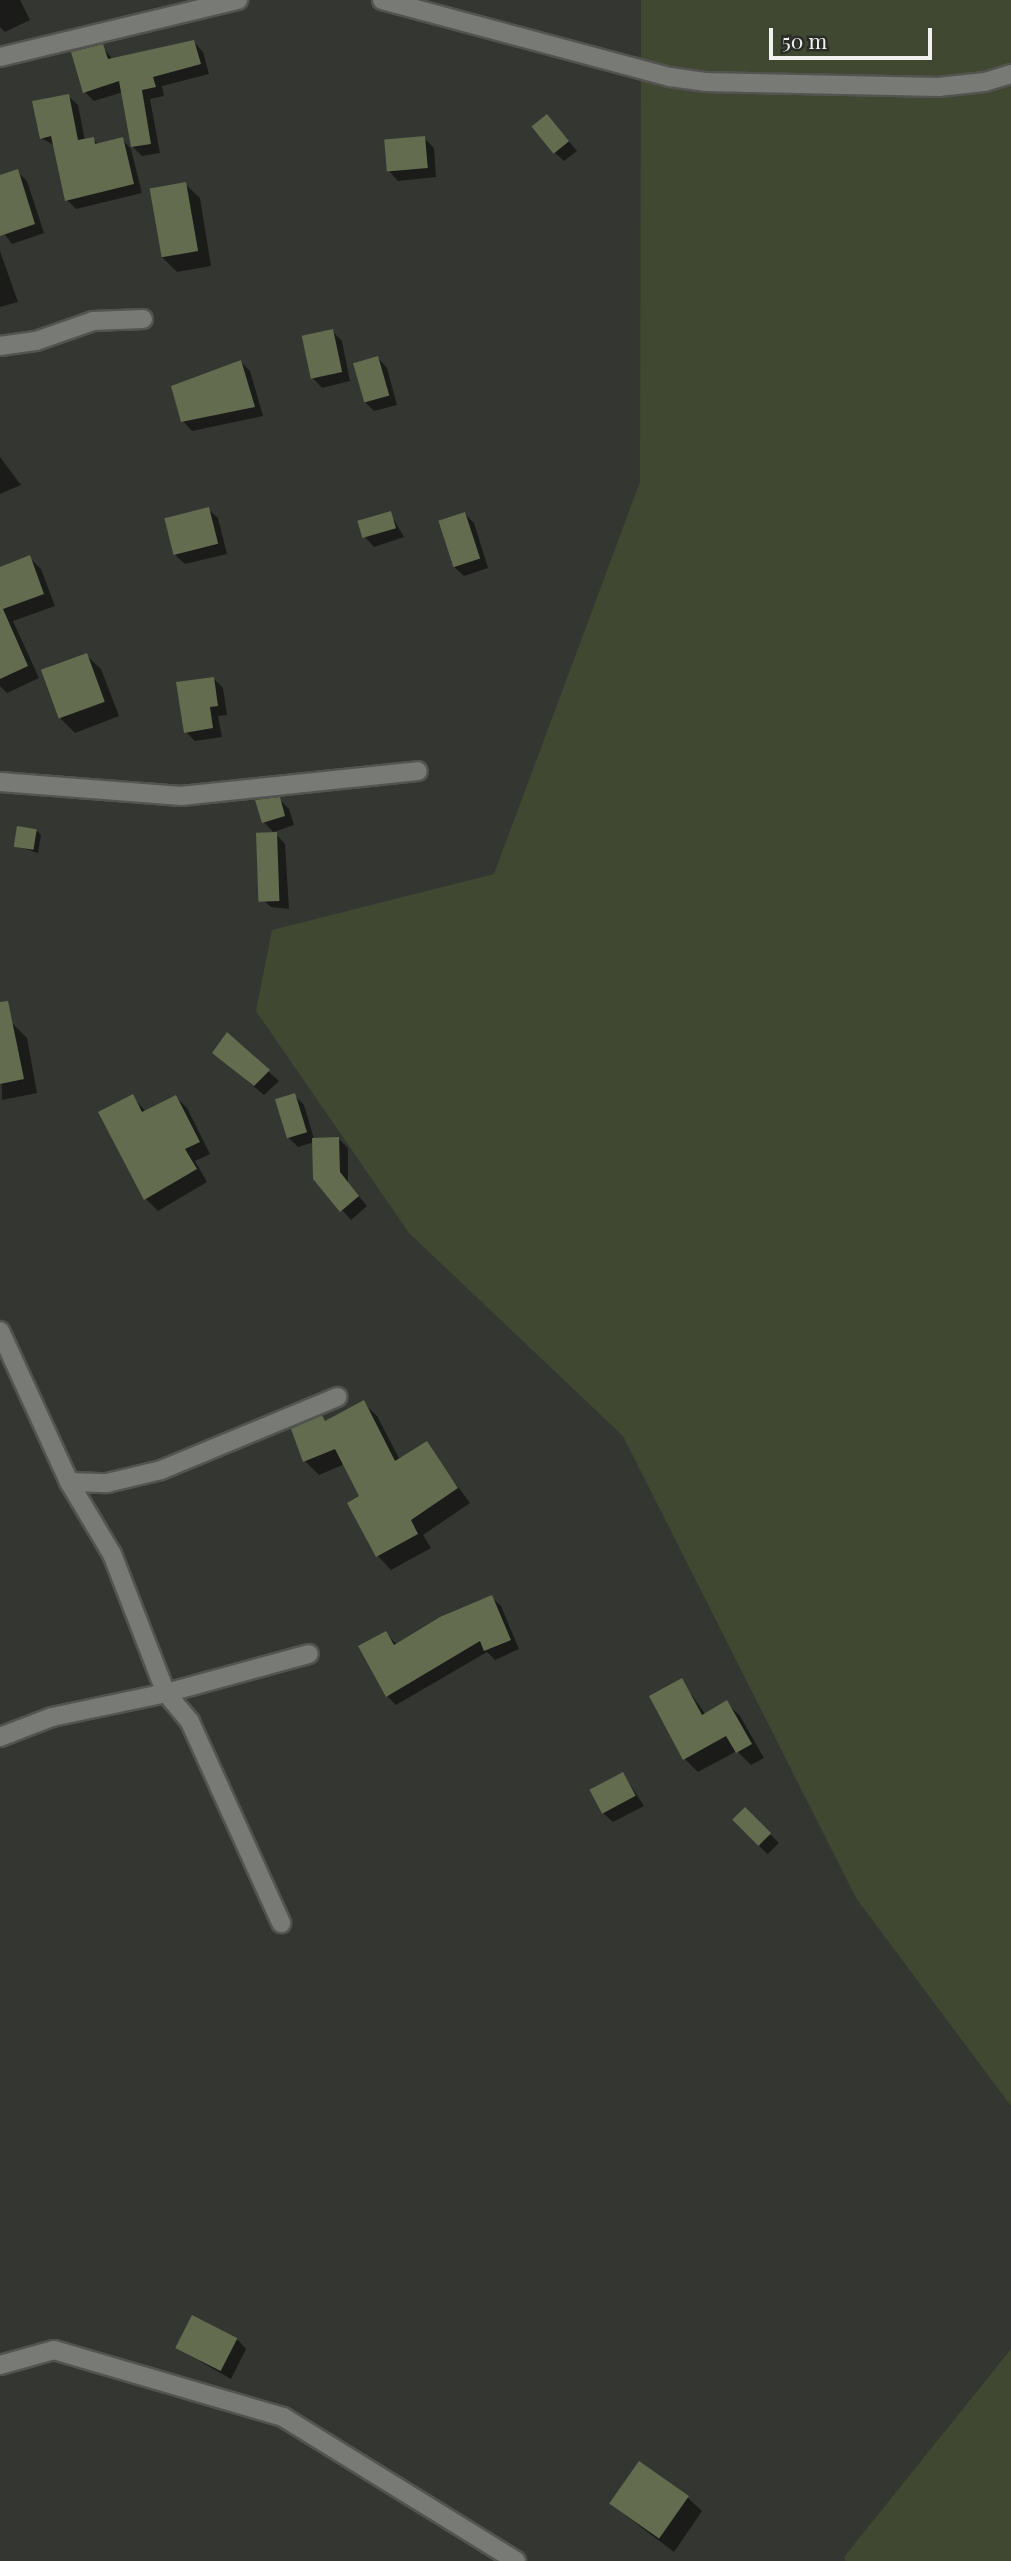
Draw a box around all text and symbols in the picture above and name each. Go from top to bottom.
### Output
scale bar [773,14,936,58]
text: 50 m [782,26,827,54]

